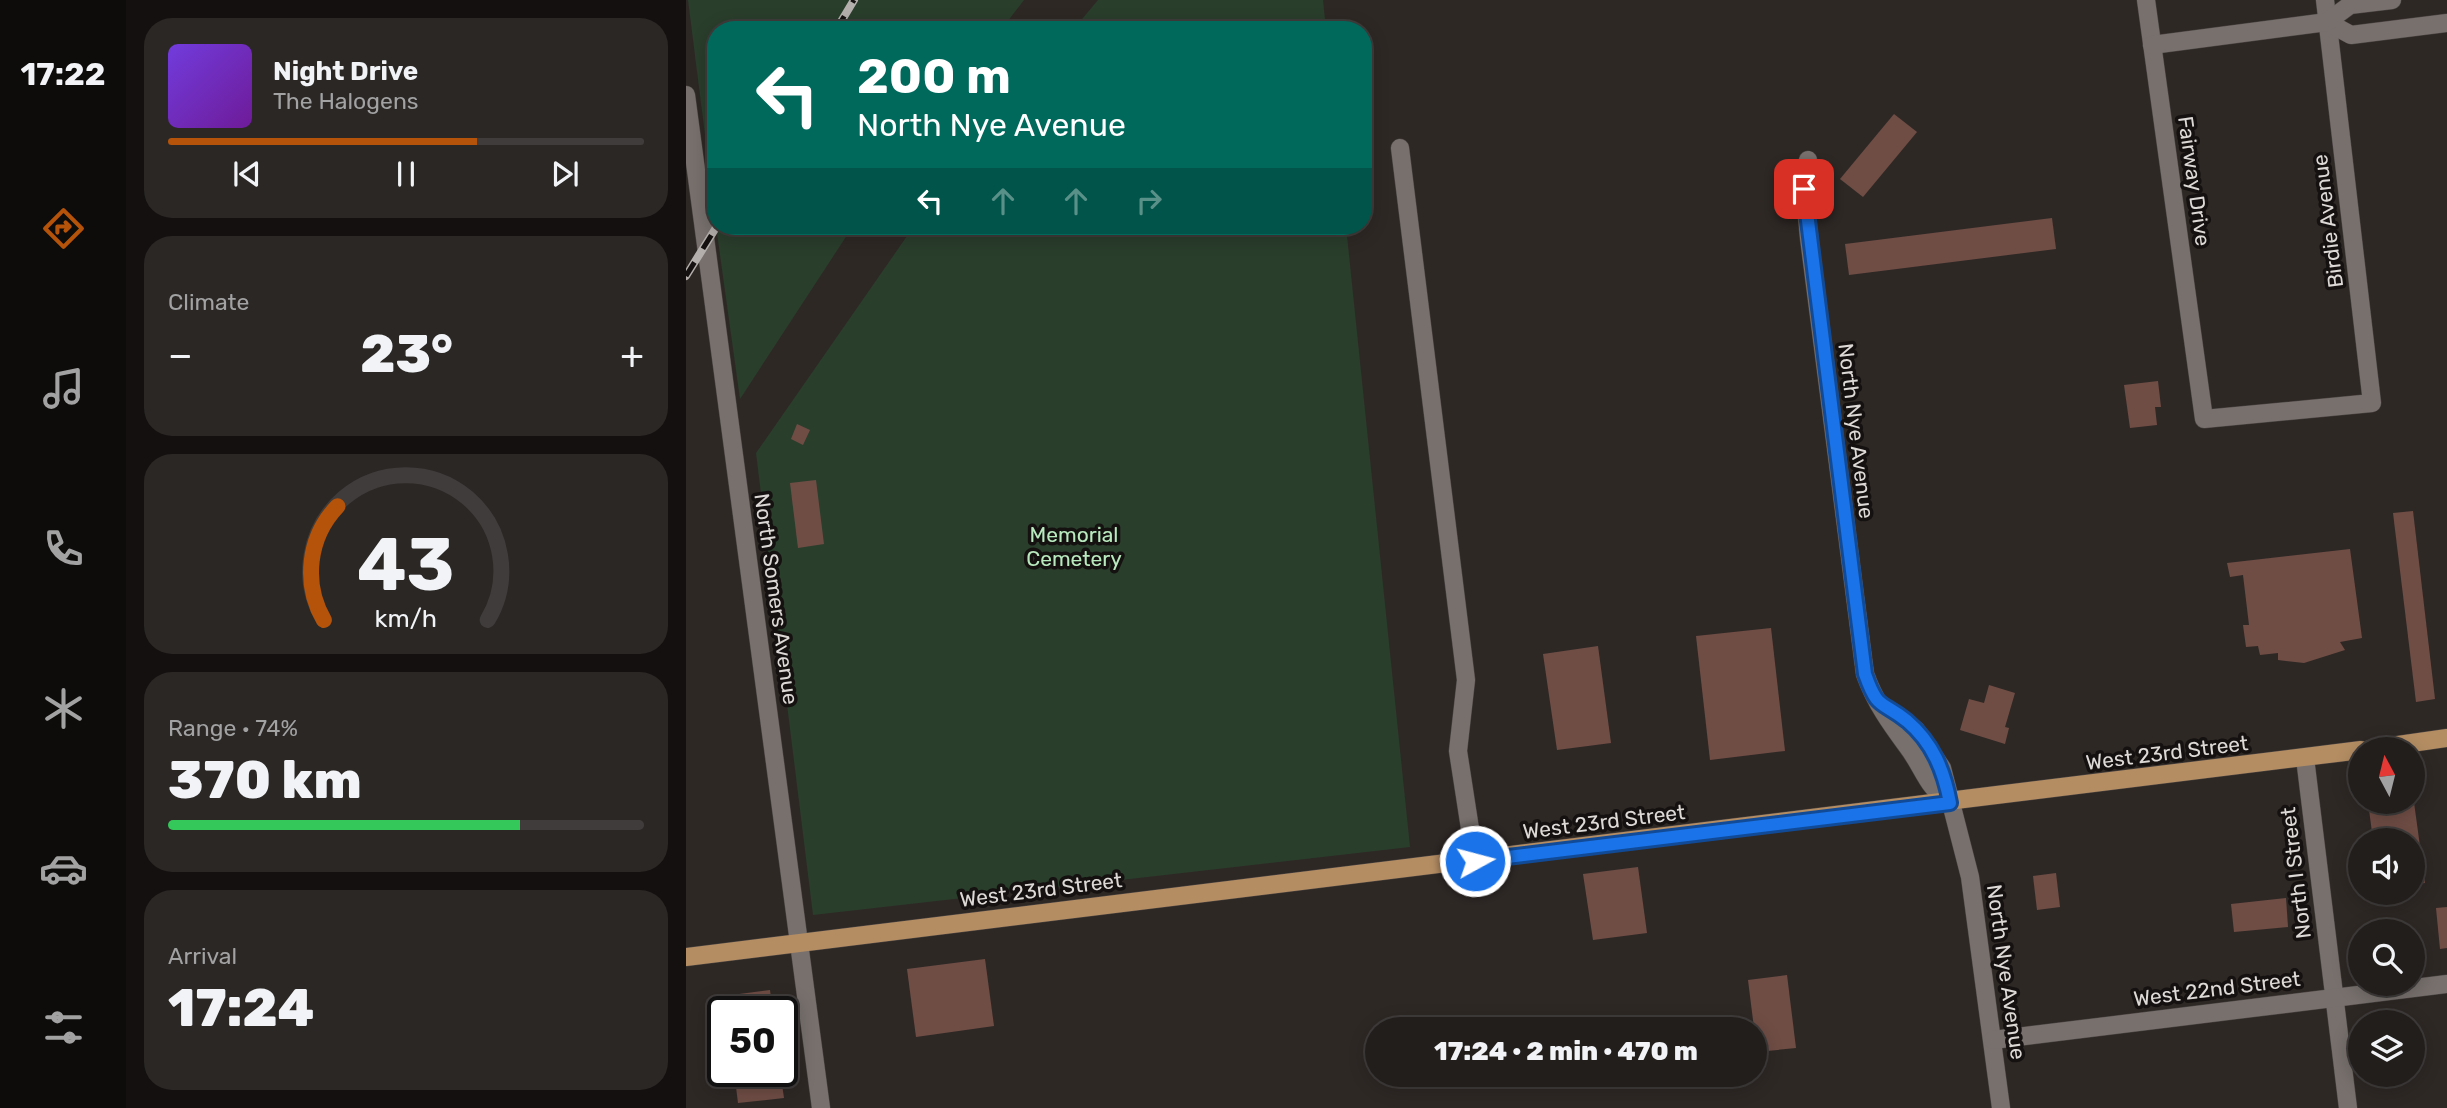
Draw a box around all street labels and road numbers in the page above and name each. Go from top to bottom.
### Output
street label: Fairway Drive [2173,114,2216,247]
street label: Birdie Avenue [2307,153,2348,289]
street label: North Nye Avenue [1833,342,1880,520]
street label: North Somers Avenue [749,492,804,706]
street label: West 23rd Street [2084,730,2249,775]
street label: West 23rd Street [1521,799,1686,844]
street label: North I Street [2275,806,2316,940]
street label: West 23rd Street [958,867,1123,912]
street label: North Nye Avenue [1982,883,2031,1061]
street label: West 22nd Street [2132,966,2302,1011]

